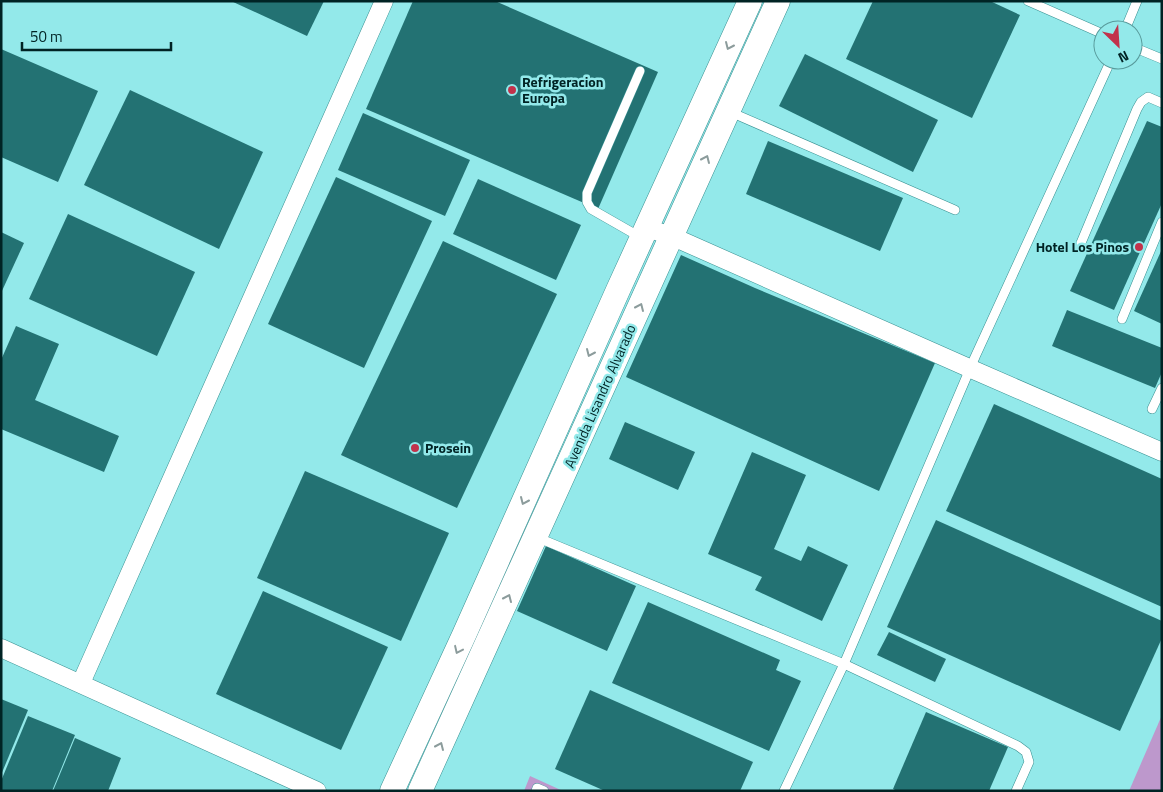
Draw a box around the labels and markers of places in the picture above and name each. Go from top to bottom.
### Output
place label: Refrigeracion Europa [522,71,604,108]
marker: Refrigeracion Europa [506,84,518,96]
place label: Hotel Los Pinos [1036,236,1129,257]
marker: Hotel Los Pinos [1133,241,1145,253]
place label: Prosein [425,437,471,458]
marker: Prosein [409,442,421,454]

